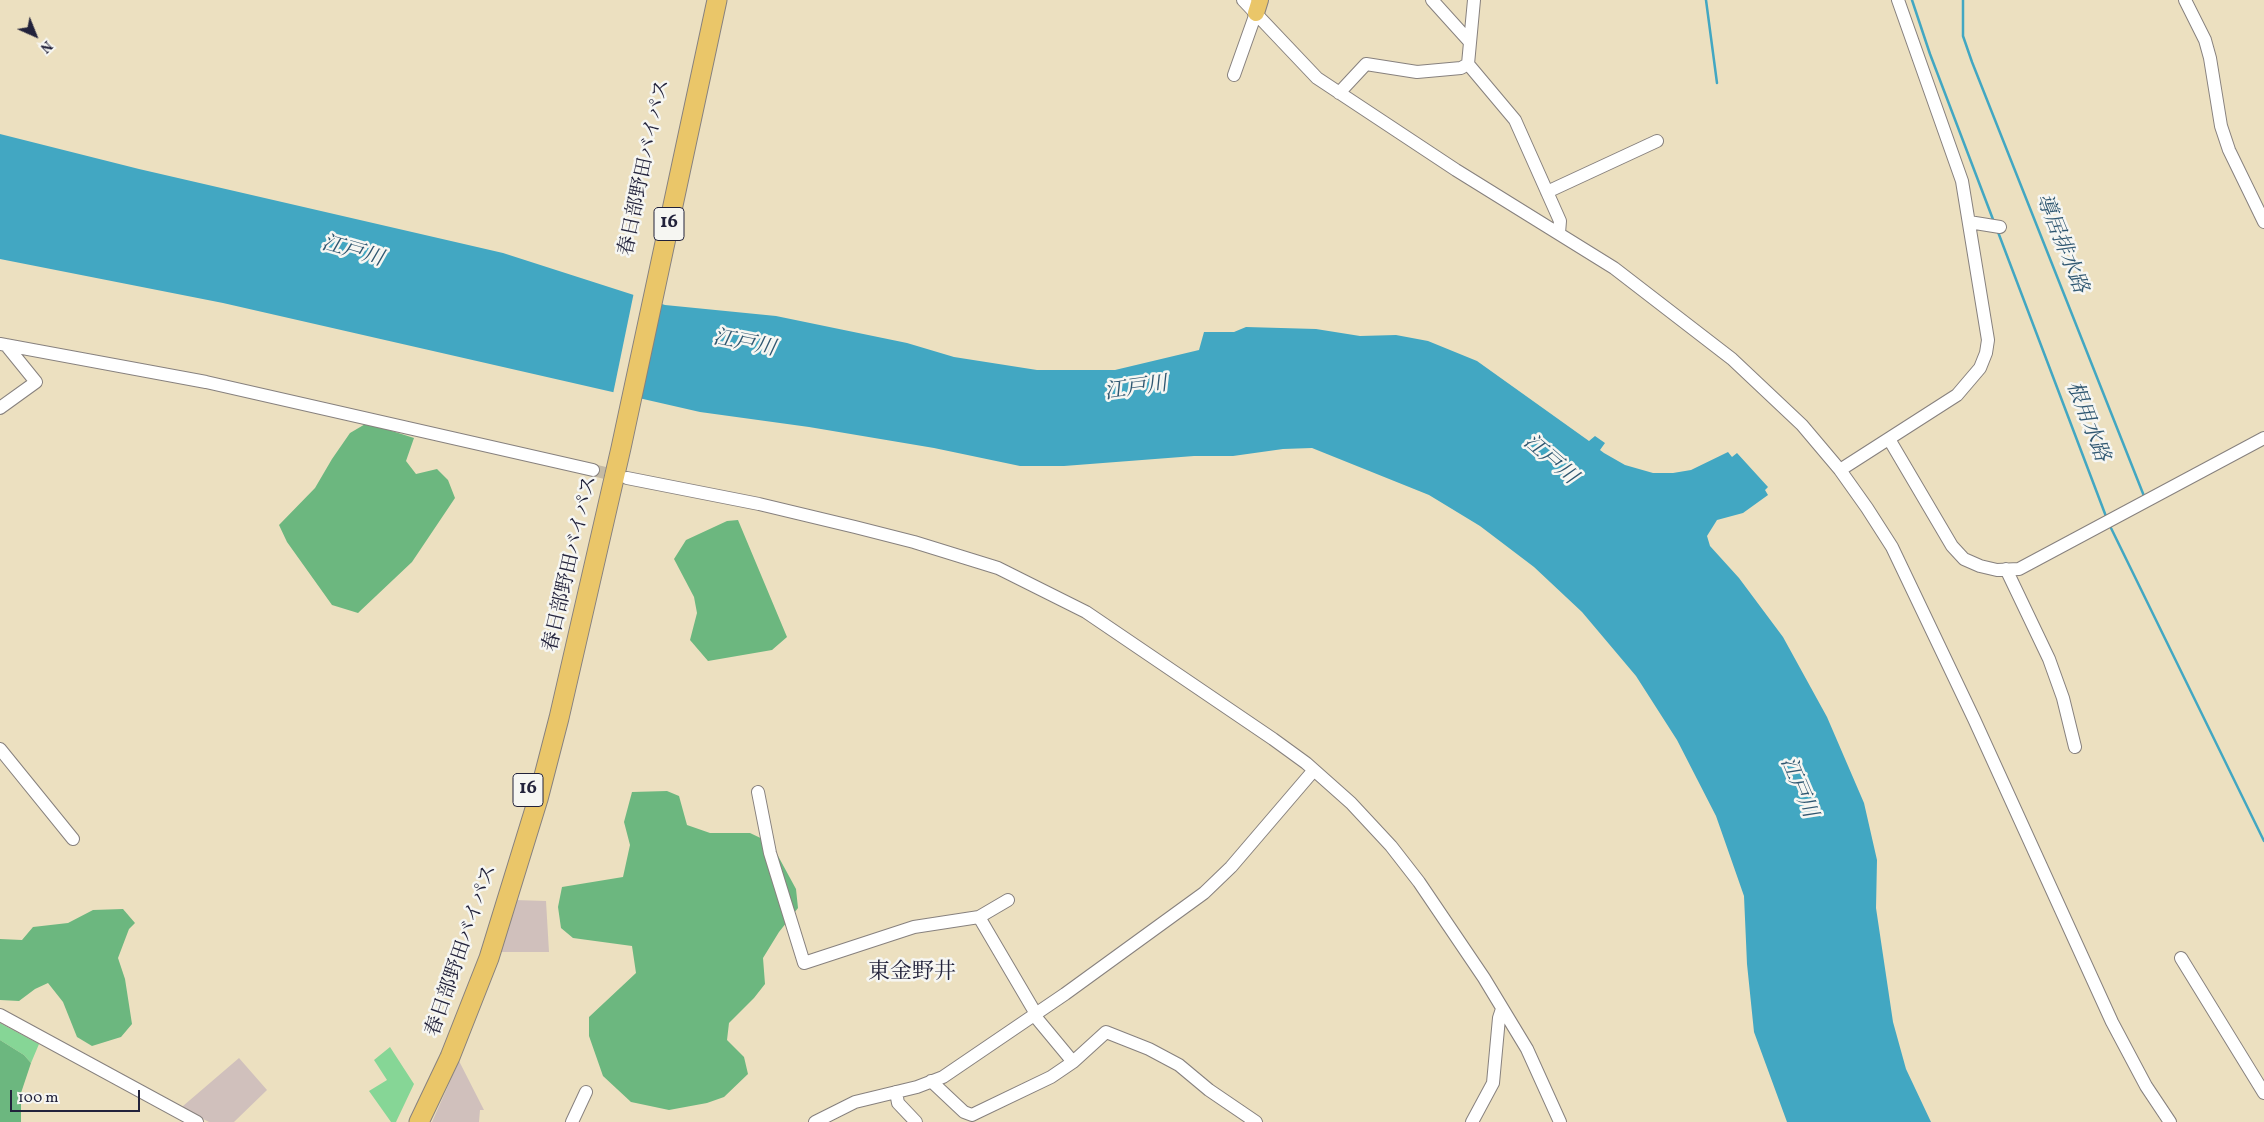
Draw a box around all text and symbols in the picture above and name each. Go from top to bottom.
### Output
north arrow [10,10,60,60]
text: N [36,36,56,57]
street label: 春日部野田バイパス [616,77,676,259]
water label: 導居排水路 [2029,191,2091,297]
road number: 16 [654,208,684,240]
water label: 江戸川 [318,232,386,274]
water label: 江戸川 [711,327,777,363]
water label: 江戸川 [1103,373,1169,407]
water label: 根用水路 [2059,378,2113,466]
water label: 江戸川 [1517,431,1581,491]
street label: 春日部野田バイパス [540,474,604,654]
water label: 江戸川 [1773,754,1821,822]
road number: 16 [513,774,543,806]
street label: 春日部野田バイパス [422,862,504,1040]
district label: 東金野井 [868,961,956,987]
scale bar [12,1080,142,1112]
text: 100 m [18,1088,58,1109]

